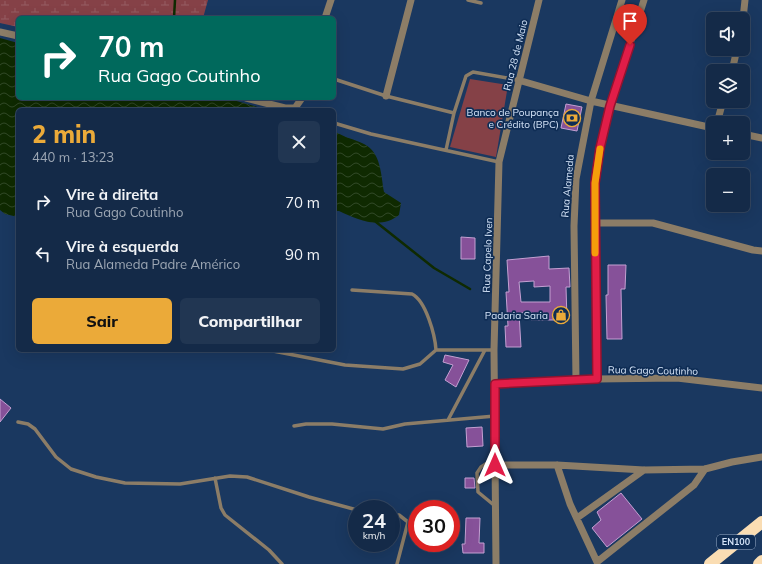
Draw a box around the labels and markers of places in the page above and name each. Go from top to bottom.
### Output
pin [613,4,647,45]
place label: Banco de Poupança e Crédito (BPC) [467,106,559,131]
bank icon: Banco de Poupança e Crédito (BPC) [562,108,582,128]
shop icon: Padaria Saria [551,305,571,325]
place label: Padaria Saria [485,309,548,322]

